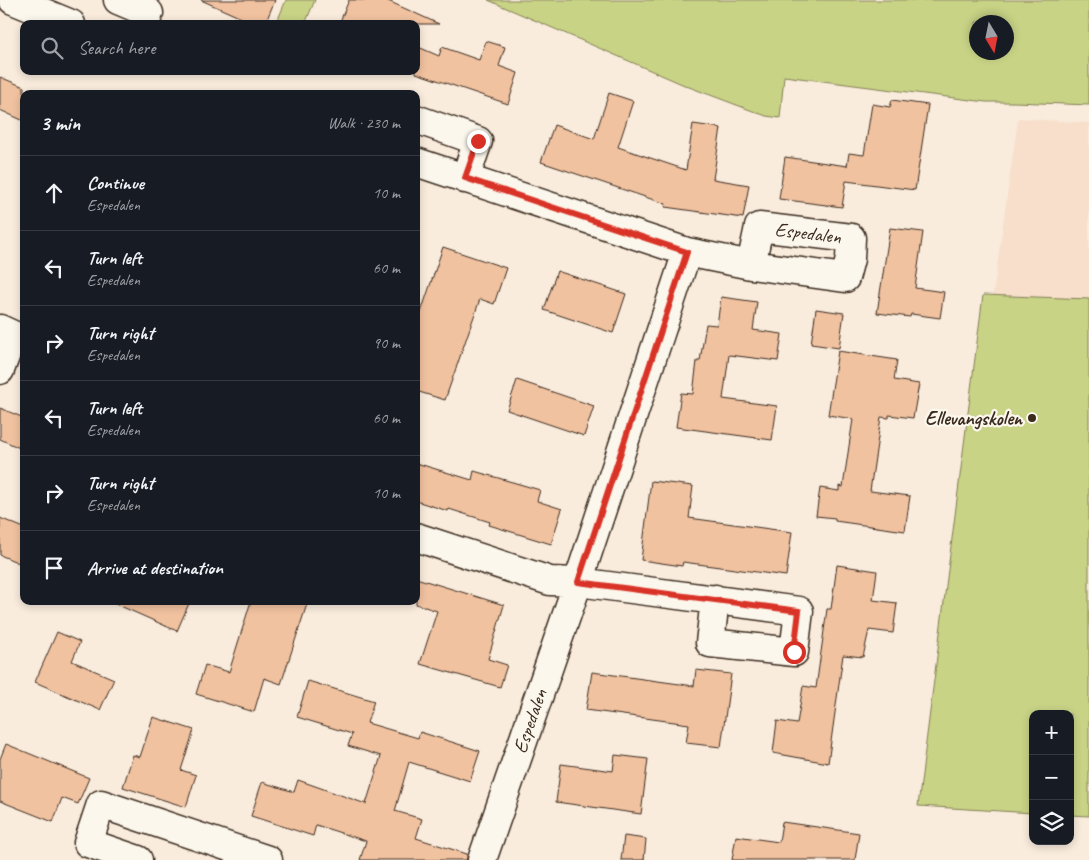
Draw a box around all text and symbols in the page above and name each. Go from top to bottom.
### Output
north arrow [969,15,1014,60]
search box [20,20,420,75]
icon: search [38,34,66,62]
text: Search here [78,36,155,60]
text: 3 min [40,110,80,136]
text: Walk · 230 m [328,113,400,133]
route end [467,130,490,153]
text: Continue [87,171,144,195]
icon: ahead [40,179,68,207]
text: 10 m [373,183,400,203]
text: Espedalen [87,195,140,215]
street label: Espedalen [774,217,843,250]
text: Turn left [87,246,142,270]
icon: left [40,254,68,282]
text: 60 m [373,258,400,278]
text: Espedalen [87,270,140,290]
text: Turn right [87,321,154,345]
icon: right [40,329,68,357]
text: 90 m [373,333,400,353]
text: Espedalen [87,345,140,365]
text: Turn left [87,396,142,420]
icon: left [40,404,68,432]
place label: Ellevangskolen [925,406,1024,431]
text: 60 m [373,408,400,428]
marker: Ellevangskolen [1026,412,1038,424]
text: Espedalen [87,420,140,440]
text: Turn right [87,471,154,495]
icon: right [40,479,68,507]
text: 10 m [373,483,400,503]
text: Espedalen [87,495,140,515]
icon: arrive [40,554,68,582]
text: Arrive at destination [87,556,223,580]
route start [783,641,806,664]
street label: Espedalen [507,685,553,756]
map controls [1029,710,1074,845]
button: + [1029,710,1074,755]
button: − [1029,755,1074,800]
button: layers [1029,800,1074,845]

